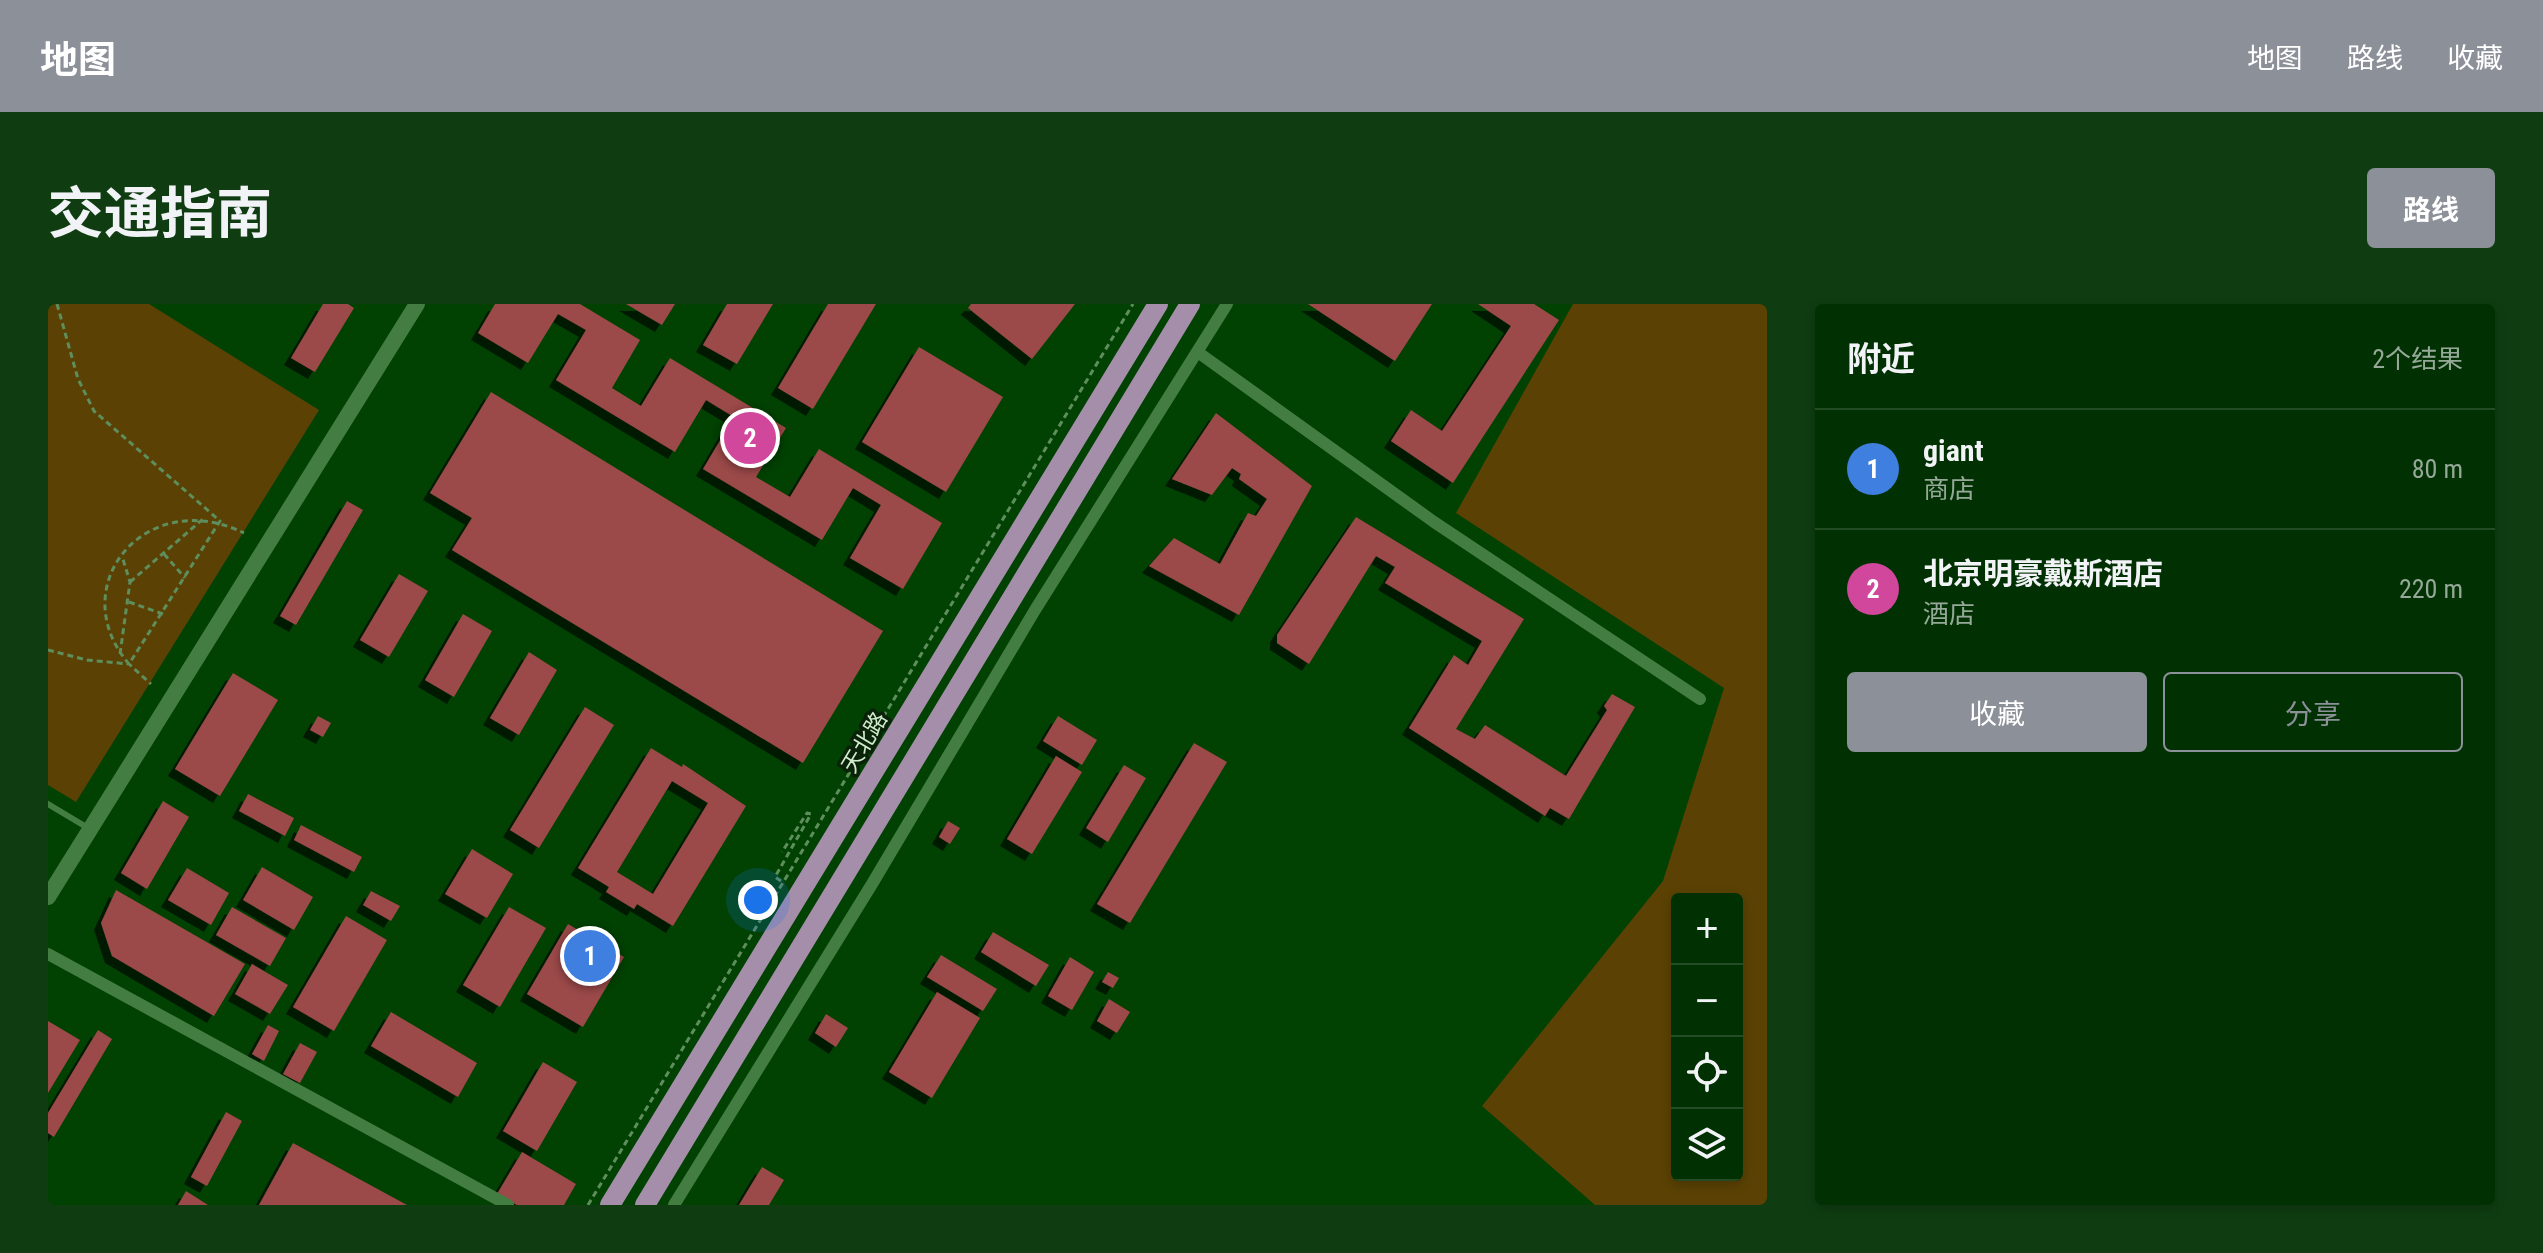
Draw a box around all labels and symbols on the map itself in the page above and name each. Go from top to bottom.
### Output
pin: 2 [724,408,776,468]
street label: 天北路 [837,708,892,777]
your location [738,880,778,920]
pin: 1 [564,926,616,986]

